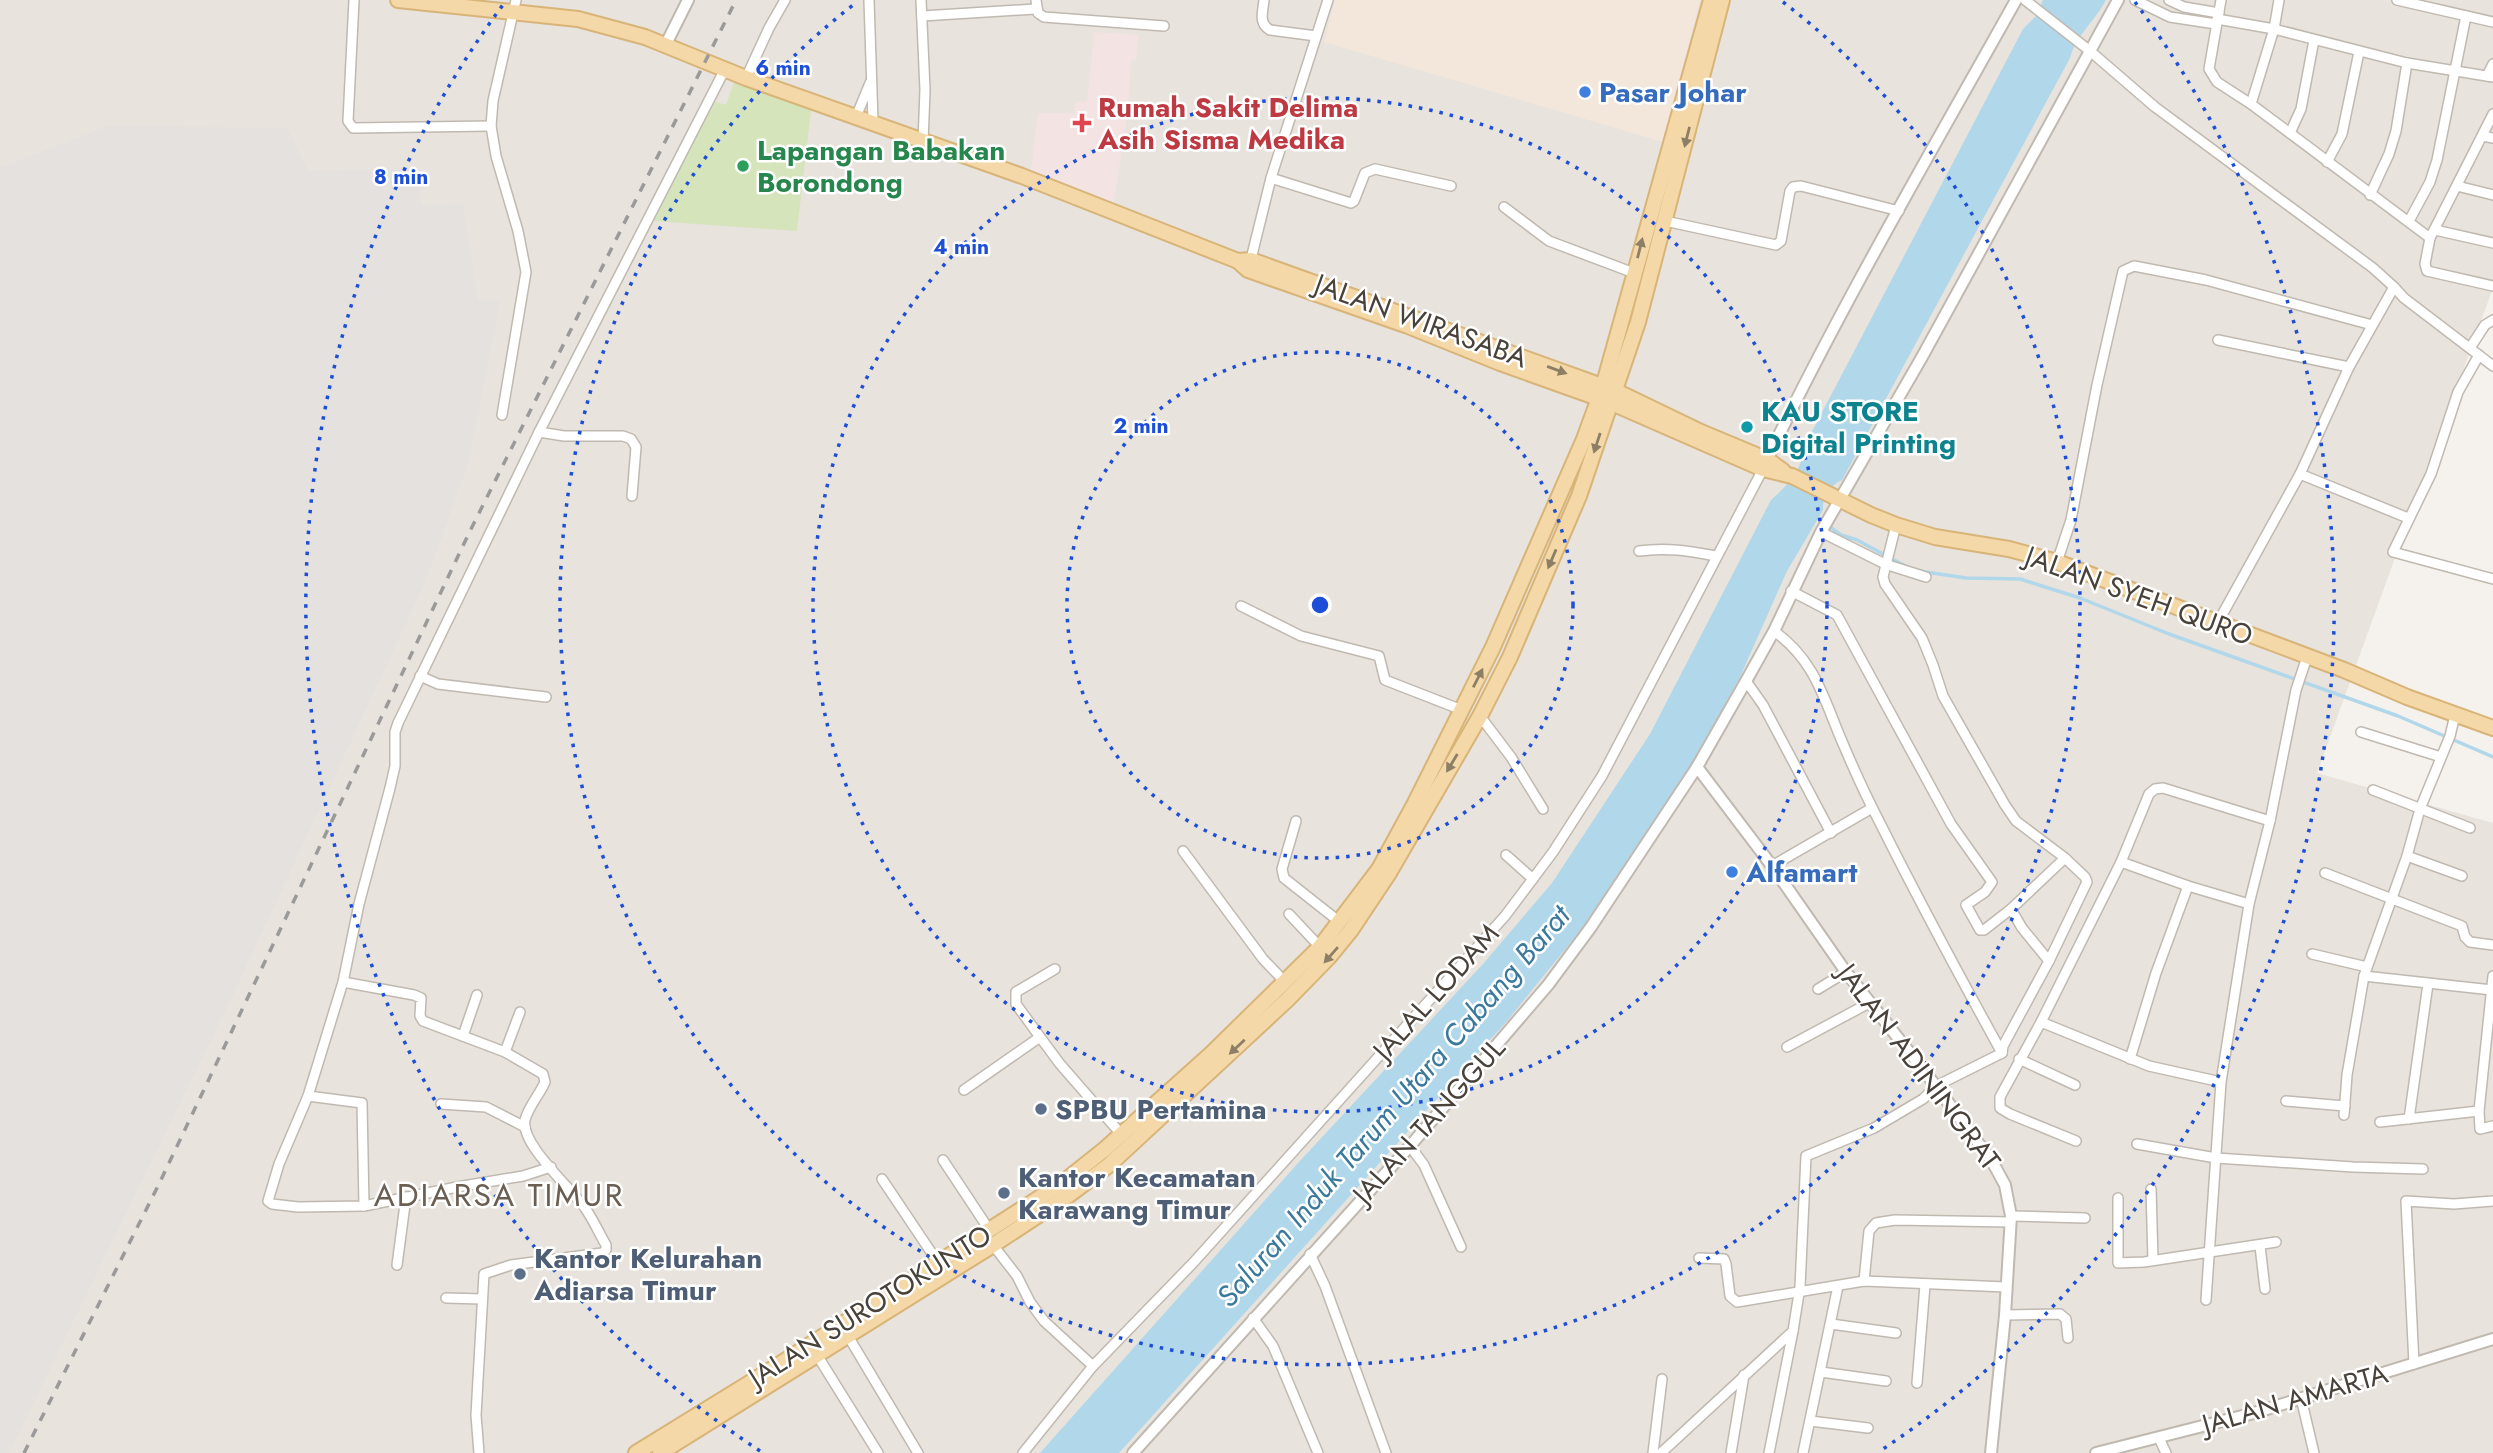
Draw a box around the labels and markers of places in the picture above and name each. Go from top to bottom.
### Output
place label: Pasar Johar [1599,72,1747,113]
marker: Pasar Johar [1577,84,1593,100]
place label: Rumah Sakit Delima Asih Sisma Medika [1097,87,1358,160]
marker: Rumah Sakit Delima Asih Sisma Medika [1072,113,1092,133]
place label: Lapangan Babakan Borondong [757,130,1005,203]
marker: Lapangan Babakan Borondong [735,158,751,174]
place label: KAU STORE Digital Printing [1761,391,1956,464]
marker: KAU STORE Digital Printing [1739,419,1755,435]
centre of rings [1308,593,1332,617]
place label: Alfamart [1745,852,1857,893]
marker: Alfamart [1724,864,1740,880]
place label: SPBU Pertamina [1055,1089,1267,1130]
marker: SPBU Pertamina [1033,1101,1049,1117]
place label: Kantor Kecamatan Karawang Timur [1018,1157,1256,1230]
marker: Kantor Kecamatan Karawang Timur [996,1185,1012,1201]
place label: Kantor Kelurahan Adiarsa Timur [533,1238,762,1311]
marker: Kantor Kelurahan Adiarsa Timur [512,1266,528,1282]

